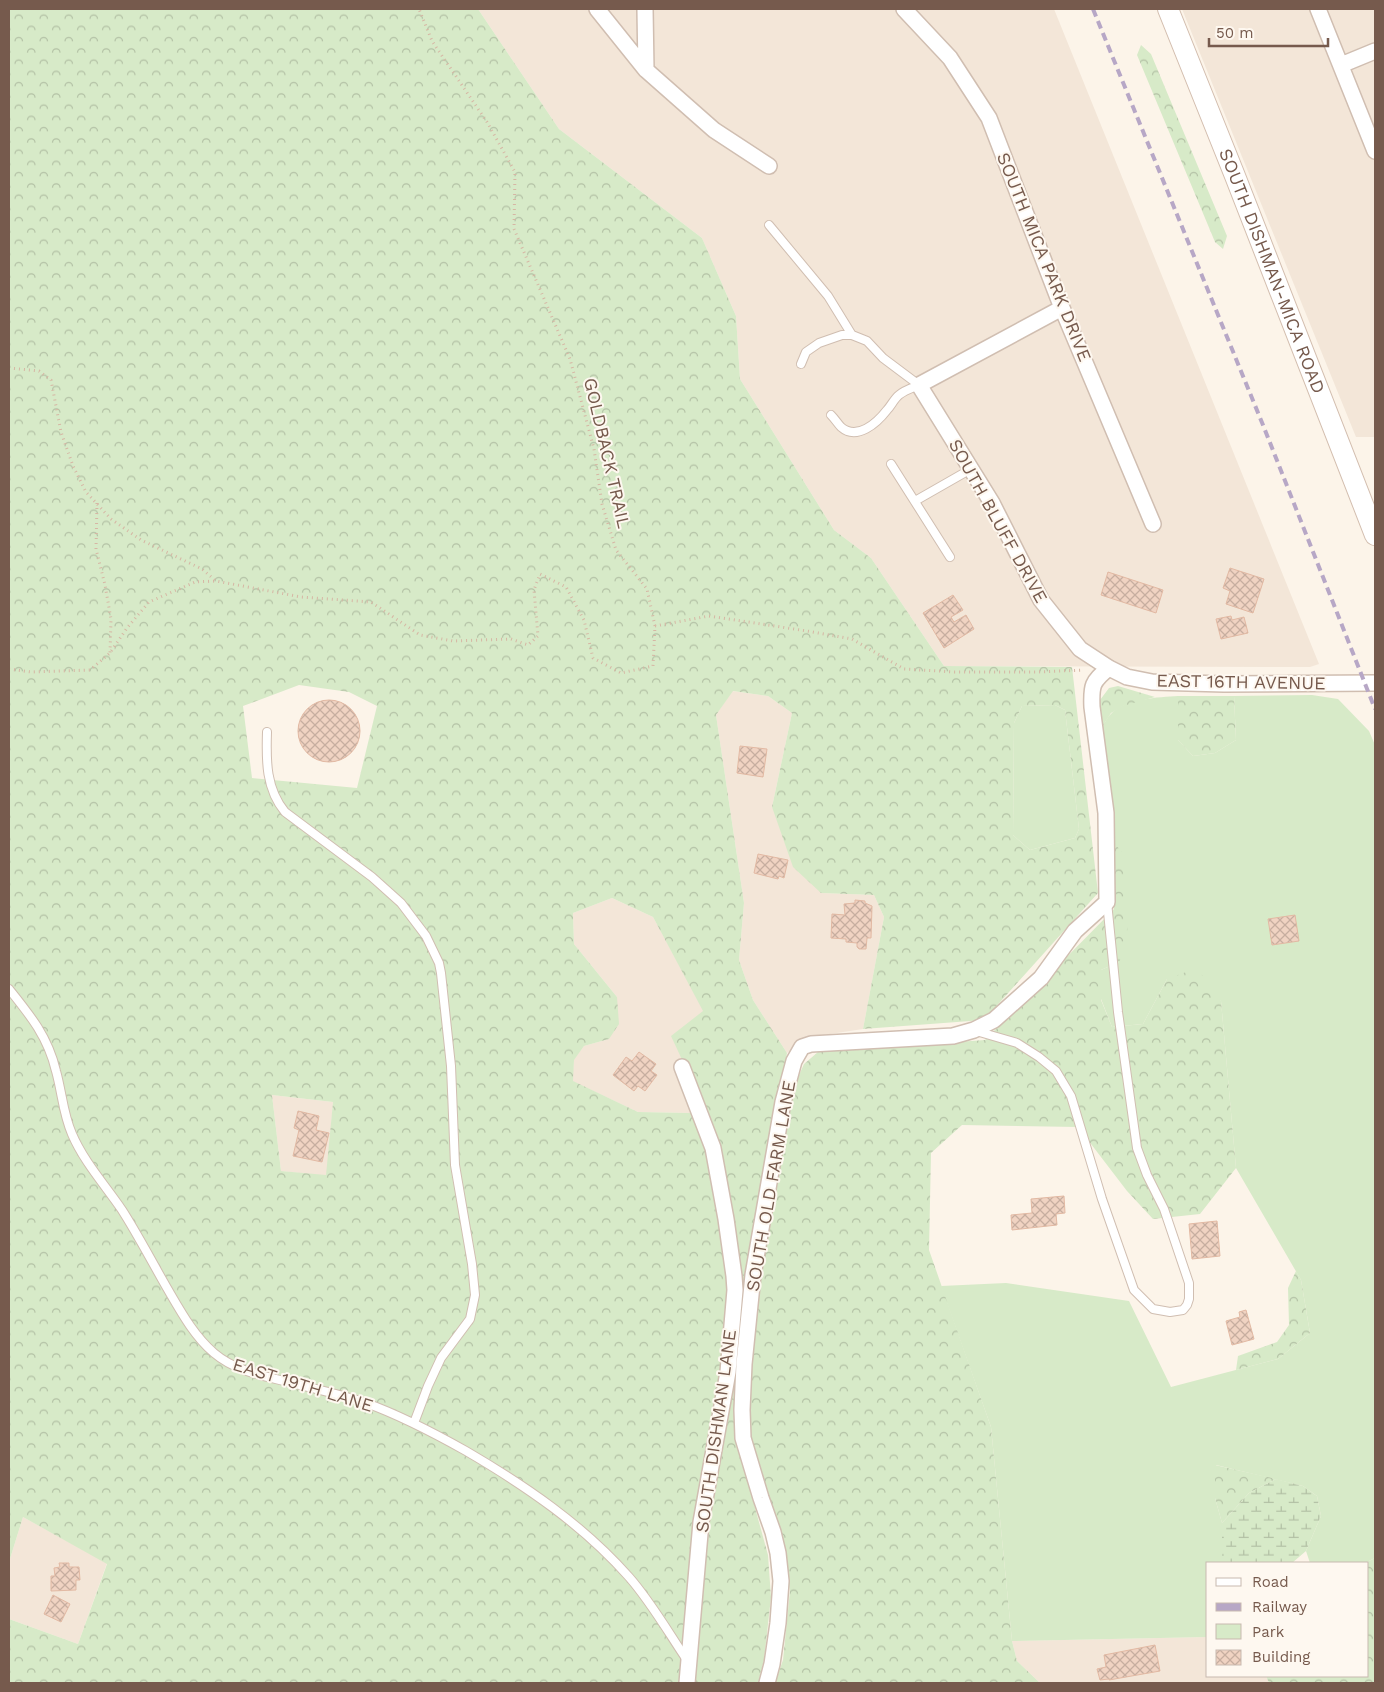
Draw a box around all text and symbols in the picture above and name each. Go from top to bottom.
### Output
scale bar [1209,15,1328,47]
text: 50 m [1216,24,1253,42]
street label: SOUTH DISHMAN-MICA ROAD [1215,146,1330,396]
street label: SOUTH MICA PARK DRIVE [993,149,1096,364]
street label: GOLDBACK TRAIL [580,376,635,530]
street label: SOUTH BLUFF DRIVE [945,435,1052,606]
street label: EAST 16TH AVENUE [1156,670,1326,693]
street label: SOUTH OLD FARM LANE [742,1079,799,1293]
street label: SOUTH DISHMAN LANE [691,1328,740,1534]
street label: EAST 19TH LANE [230,1353,376,1416]
legend [1206,1562,1369,1677]
text: Road [1252,1573,1289,1591]
text: Railway [1252,1598,1307,1616]
text: Park [1252,1623,1285,1641]
text: Building [1252,1648,1310,1666]

